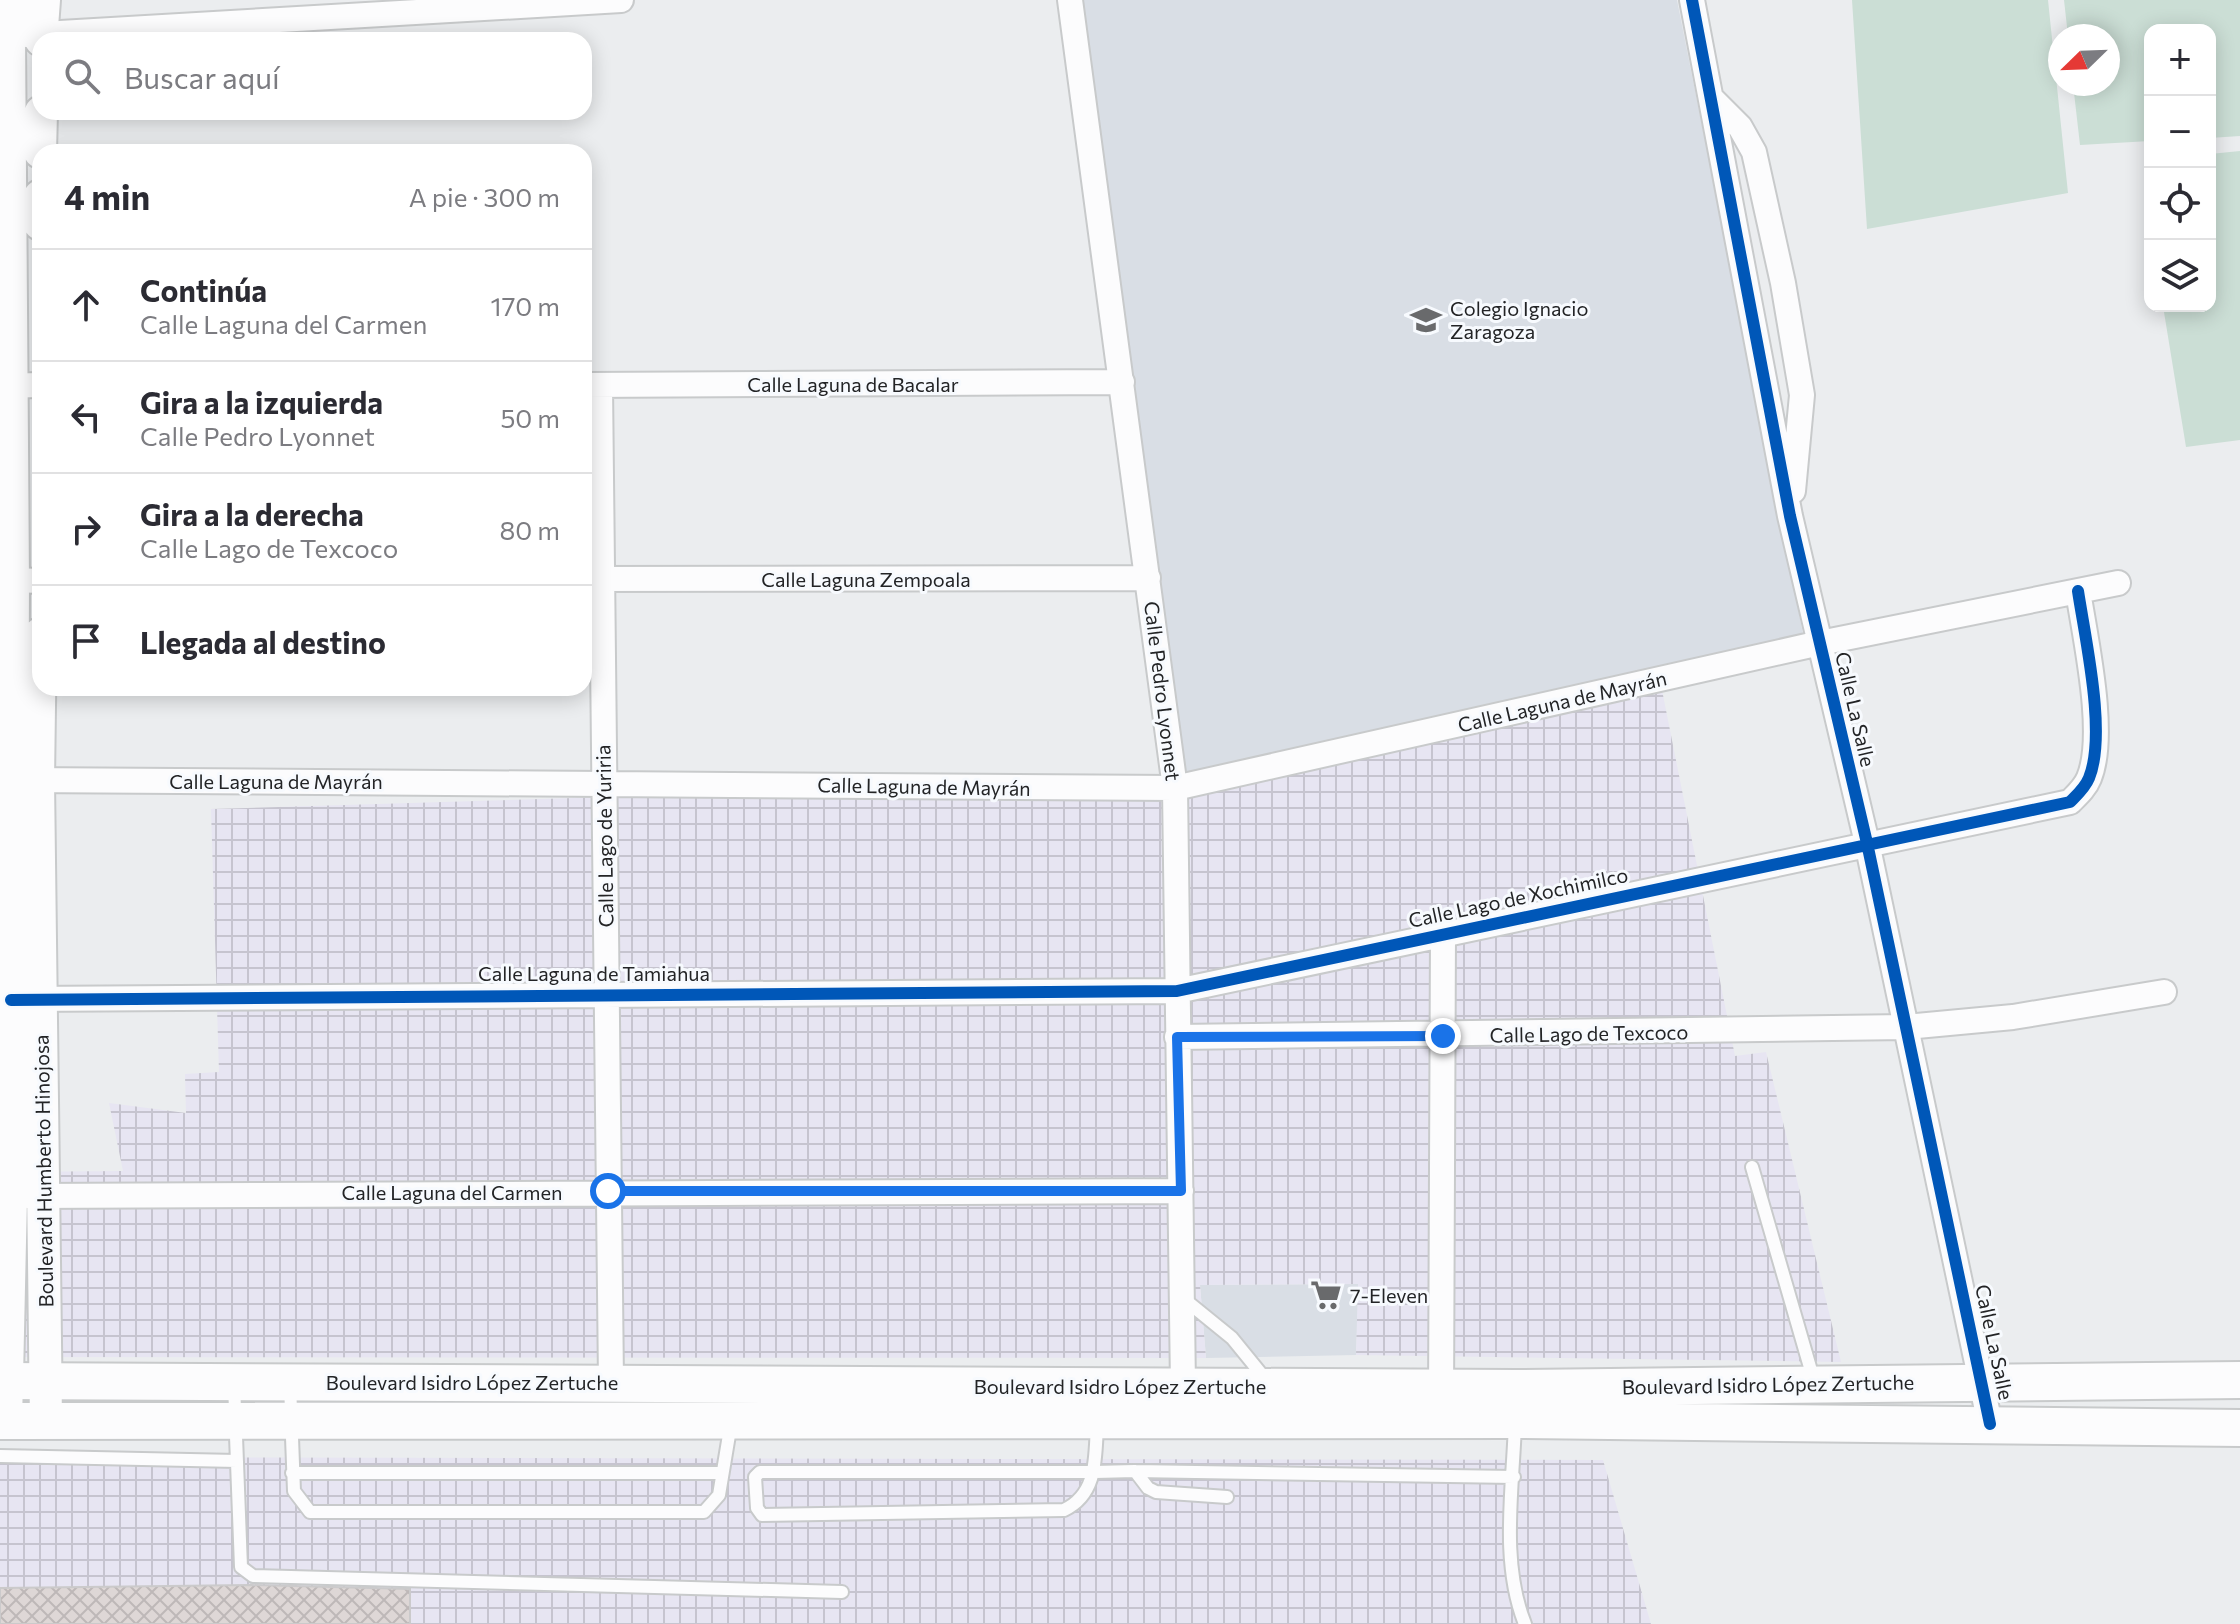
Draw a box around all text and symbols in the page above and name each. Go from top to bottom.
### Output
north arrow [2048,24,2120,96]
map controls [2144,24,2216,312]
button: + [2144,24,2216,96]
search box [32,32,592,120]
icon: search [60,54,104,98]
text: Buscar aquí [124,58,280,95]
button: − [2144,96,2216,168]
button: locate [2144,168,2216,240]
text: 4 min [64,175,150,217]
text: A pie · 300 m [409,181,560,212]
button: layers [2144,240,2216,312]
text: Continúa [140,271,267,308]
icon: ahead [64,283,108,327]
text: 170 m [491,290,560,321]
place label: Colegio Ignacio Zaragoza [1450,296,1588,343]
school or university icon: Colegio Ignacio Zaragoza [1409,303,1443,337]
text: Calle Laguna del Carmen [140,308,427,339]
street label: Calle Laguna de Bacalar [747,372,959,396]
text: Gira a la izquierda [140,383,383,420]
icon: left [64,395,108,439]
text: 50 m [500,402,560,433]
text: Calle Pedro Lyonnet [140,420,375,451]
text: Gira a la derecha [140,495,364,532]
icon: right [64,507,108,551]
text: 80 m [500,514,560,545]
text: Calle Lago de Texcoco [140,532,398,563]
street label: Calle Laguna Zempoala [761,567,971,591]
street label: Calle Pedro Lyonnet [1140,600,1186,782]
icon: arrive [64,619,108,663]
text: Llegada al destino [140,623,386,660]
street label: Calle La Salle [1831,649,1881,769]
street label: Calle Laguna de Mayrán [1455,665,1669,737]
street label: Calle Lago de Yuriria [590,744,618,928]
street label: Calle Laguna de Mayrán [169,769,383,793]
street label: Calle Laguna de Mayrán [817,772,1031,800]
street label: Calle Lago de Xochimilco [1406,862,1630,932]
street label: Calle Laguna de Tamiahua [478,961,710,985]
route end [1425,1018,1461,1054]
street label: Calle Lago de Texcoco [1489,1019,1689,1047]
street label: Boulevard Humberto Hinojosa [29,1034,57,1308]
route start [590,1173,626,1209]
street label: Calle Laguna del Carmen [342,1180,563,1204]
supermarket icon: 7-Eleven [1309,1278,1343,1312]
street label: Calle La Salle [1971,1282,2019,1402]
place label: 7-Eleven [1350,1283,1428,1307]
street label: Boulevard Isidro López Zertuche [1622,1369,1914,1399]
street label: Boulevard Isidro López Zertuche [326,1370,618,1394]
street label: Boulevard Isidro López Zertuche [974,1374,1266,1398]

